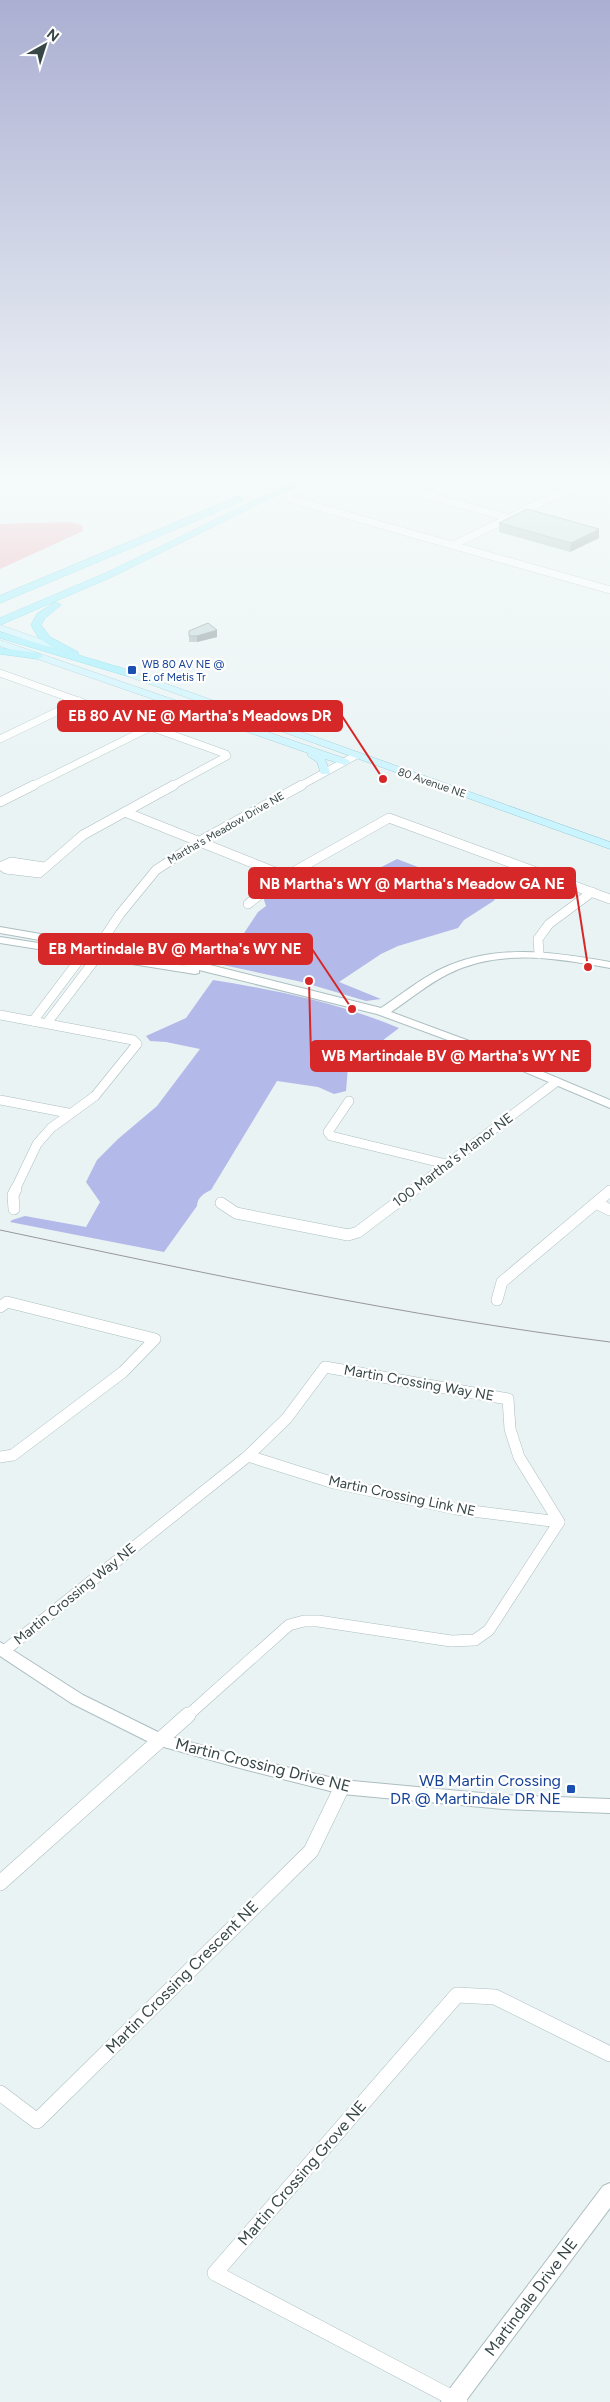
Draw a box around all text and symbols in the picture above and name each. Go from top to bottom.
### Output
north arrow [20,20,70,70]
text: N [43,25,62,45]
place label: WB 80 AV NE @ E. of Metis Tr [142,658,225,684]
marker: WB 80 AV NE @ E. of Metis Tr [126,664,138,676]
callout: EB 80 AV NE @ Martha's Meadows DR [58,701,342,731]
text: EB 80 AV NE @ Martha's Meadows DR [68,707,332,725]
street label: 80 Avenue NE [396,765,468,801]
street label: Martha's Meadow Drive NE [165,789,287,867]
callout: NB Martha's WY @ Martha's Meadow GA NE [249,868,575,898]
text: NB Martha's WY @ Martha's Meadow GA NE [259,875,565,893]
callout: EB Martindale BV @ Martha's WY NE [39,934,312,964]
text: EB Martindale BV @ Martha's WY NE [49,940,301,958]
callout: WB Martindale BV @ Martha's WY NE [311,1041,590,1071]
text: WB Martindale BV @ Martha's WY NE [322,1047,580,1065]
street label: 100 Martha's Manor NE [390,1109,516,1211]
street label: Martin Crossing Way NE [343,1361,495,1405]
street label: Martin Crossing Link NE [327,1472,477,1520]
street label: Martin Crossing Way NE [11,1540,139,1648]
street label: Martin Crossing Drive NE [174,1734,352,1796]
place label: WB Martin Crossing DR @ Martindale DR NE [390,1771,561,1808]
marker: WB Martin Crossing DR @ Martindale DR NE [565,1783,577,1795]
street label: Martin Crossing Crescent NE [102,1897,262,2057]
street label: Martin Crossing Grove NE [234,2097,370,2249]
street label: Martindale Drive NE [481,2234,581,2360]

